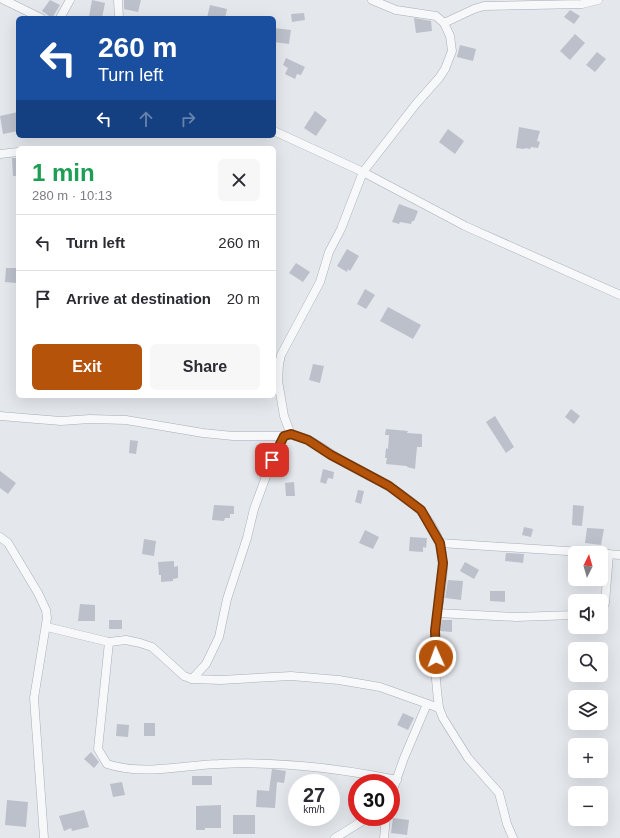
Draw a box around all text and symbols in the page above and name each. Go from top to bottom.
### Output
icon: left [32,32,84,84]
text: 260 m [98,32,177,63]
text: Turn left [98,65,163,85]
icon: left [93,108,115,130]
icon: ahead [135,108,157,130]
icon: right [177,108,199,130]
text: 1 min [32,159,95,186]
button: close [218,159,260,201]
text: 280 m · 10:13 [32,188,112,203]
icon: left [32,232,54,254]
text: Turn left [66,234,125,251]
text: 260 m [218,234,260,251]
icon: arrive [32,288,54,310]
text: Arrive at destination [66,290,211,307]
text: 20 m [227,290,260,307]
button: Exit [32,344,142,390]
button: Share [150,344,260,390]
pin [255,443,289,477]
icon: arrive [261,449,283,471]
north arrow [568,546,608,586]
map controls [568,546,608,826]
button: sound [568,594,608,634]
position arrow [415,636,457,678]
button: search [568,642,608,682]
button: layers [568,690,608,730]
button: + [568,738,608,778]
speed limit sign: 30 [348,774,400,826]
text: 27 [303,784,325,806]
button: − [568,786,608,826]
text: km/h [303,804,325,815]

